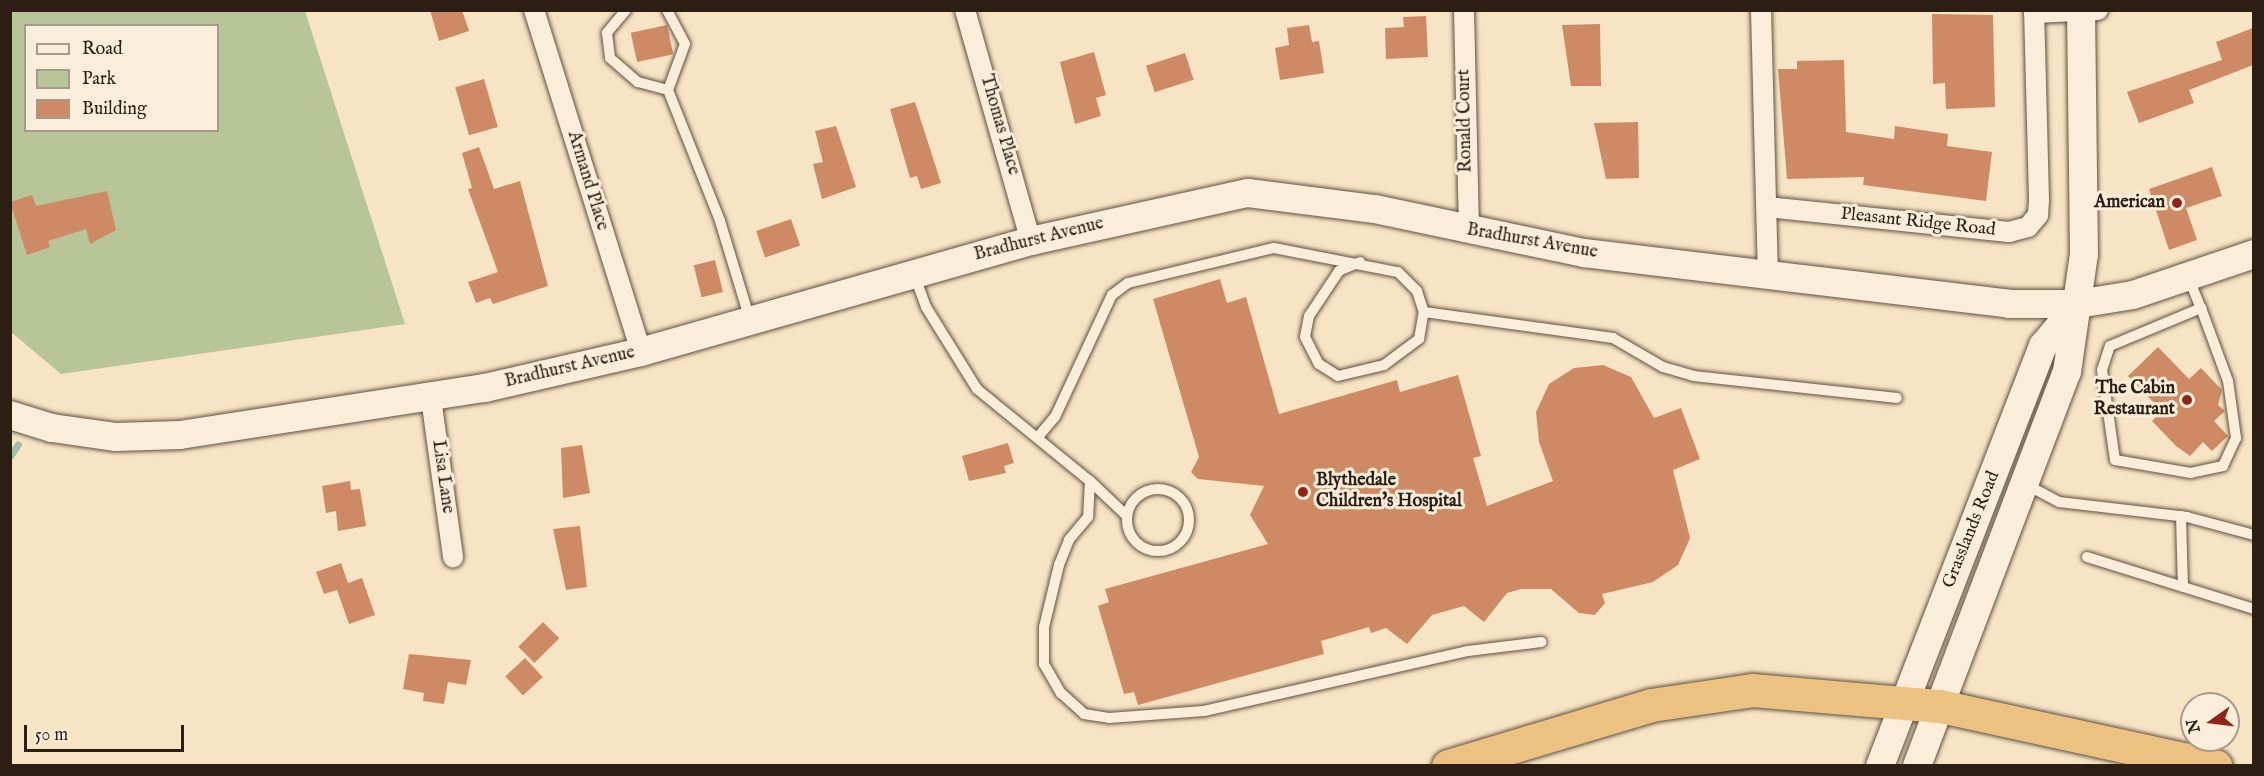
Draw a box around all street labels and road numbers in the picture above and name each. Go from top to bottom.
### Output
street label: Ronald Court [1454,69,1478,173]
street label: Thomas Place [974,72,1024,178]
street label: Armand Place [562,129,612,233]
street label: Pleasant Ridge Road [1839,204,1997,242]
street label: Bradhurst Avenue [972,213,1106,267]
street label: Bradhurst Avenue [1465,220,1599,264]
street label: Bradhurst Avenue [503,343,637,393]
street label: Lisa Lane [426,439,458,515]
street label: Grasslands Road [1939,468,2005,592]

